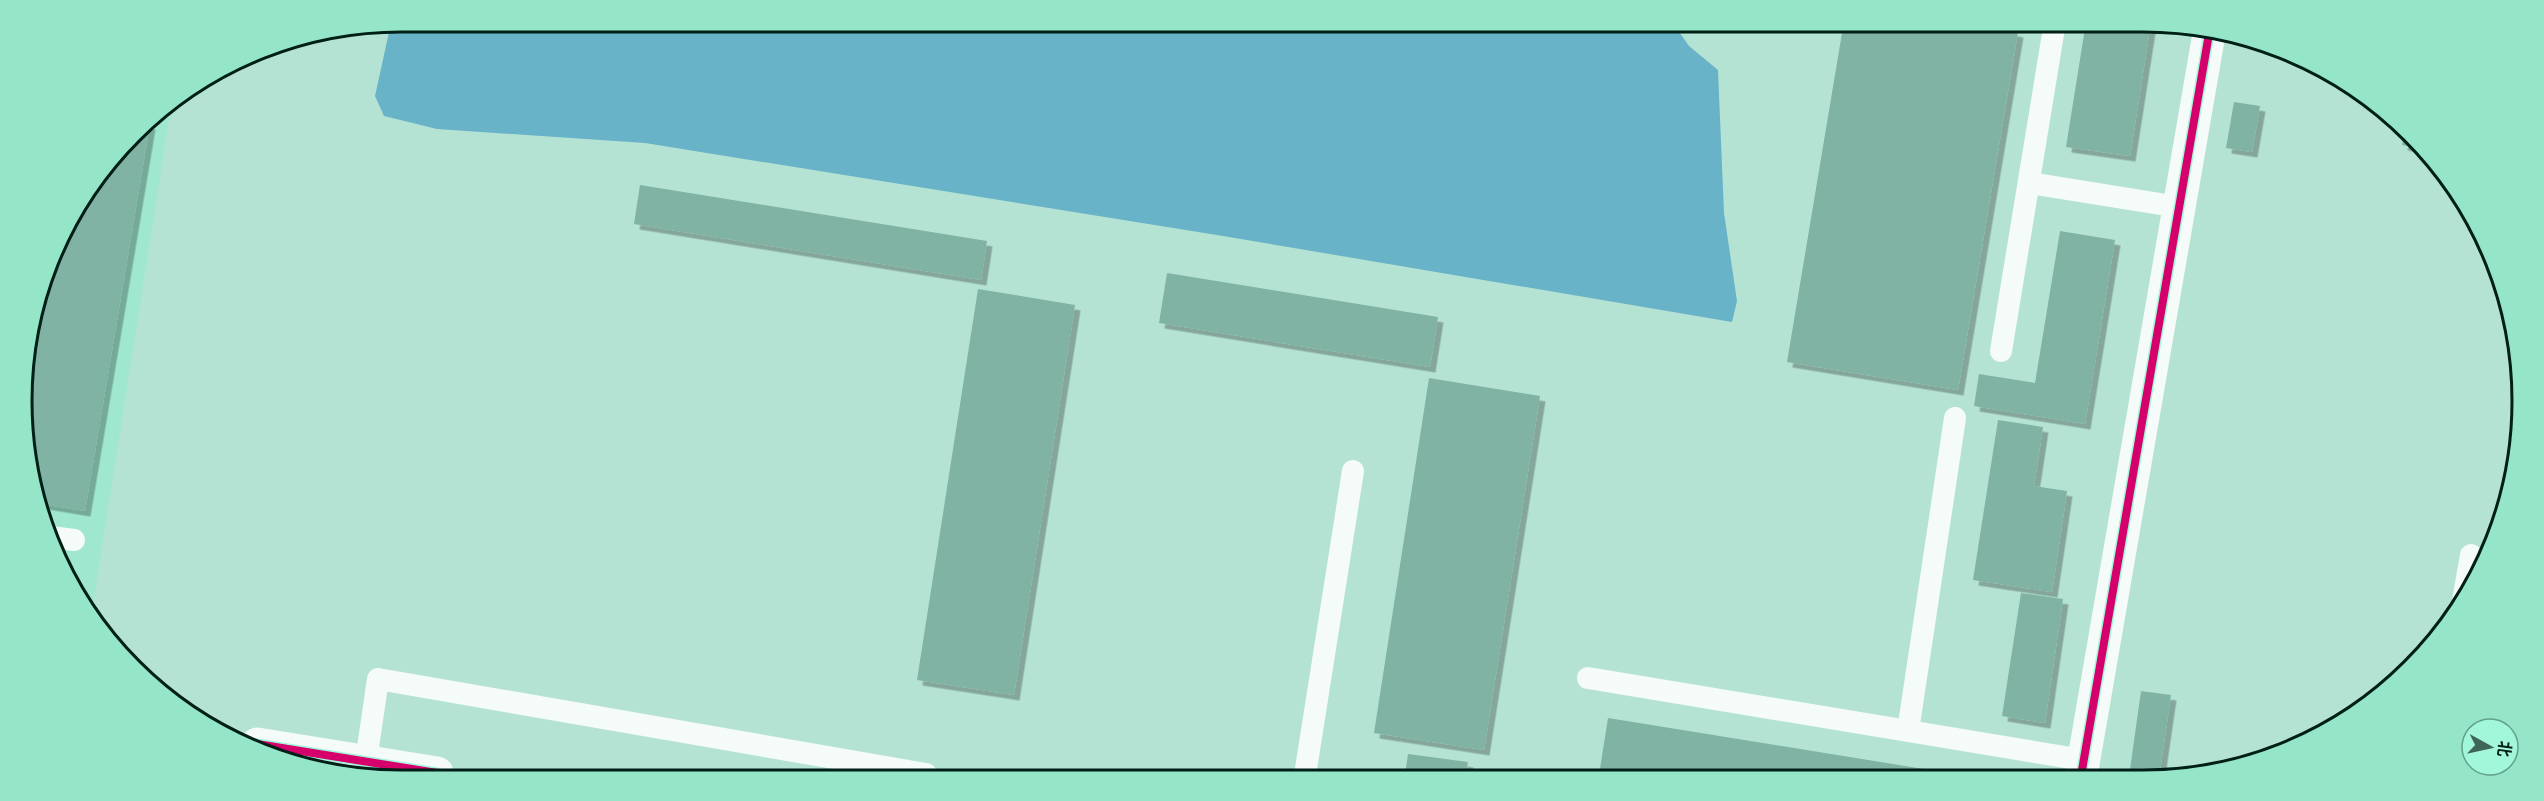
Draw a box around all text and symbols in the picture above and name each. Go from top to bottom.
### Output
north arrow [2460,717,2520,777]
text: 北 [2493,740,2517,759]

